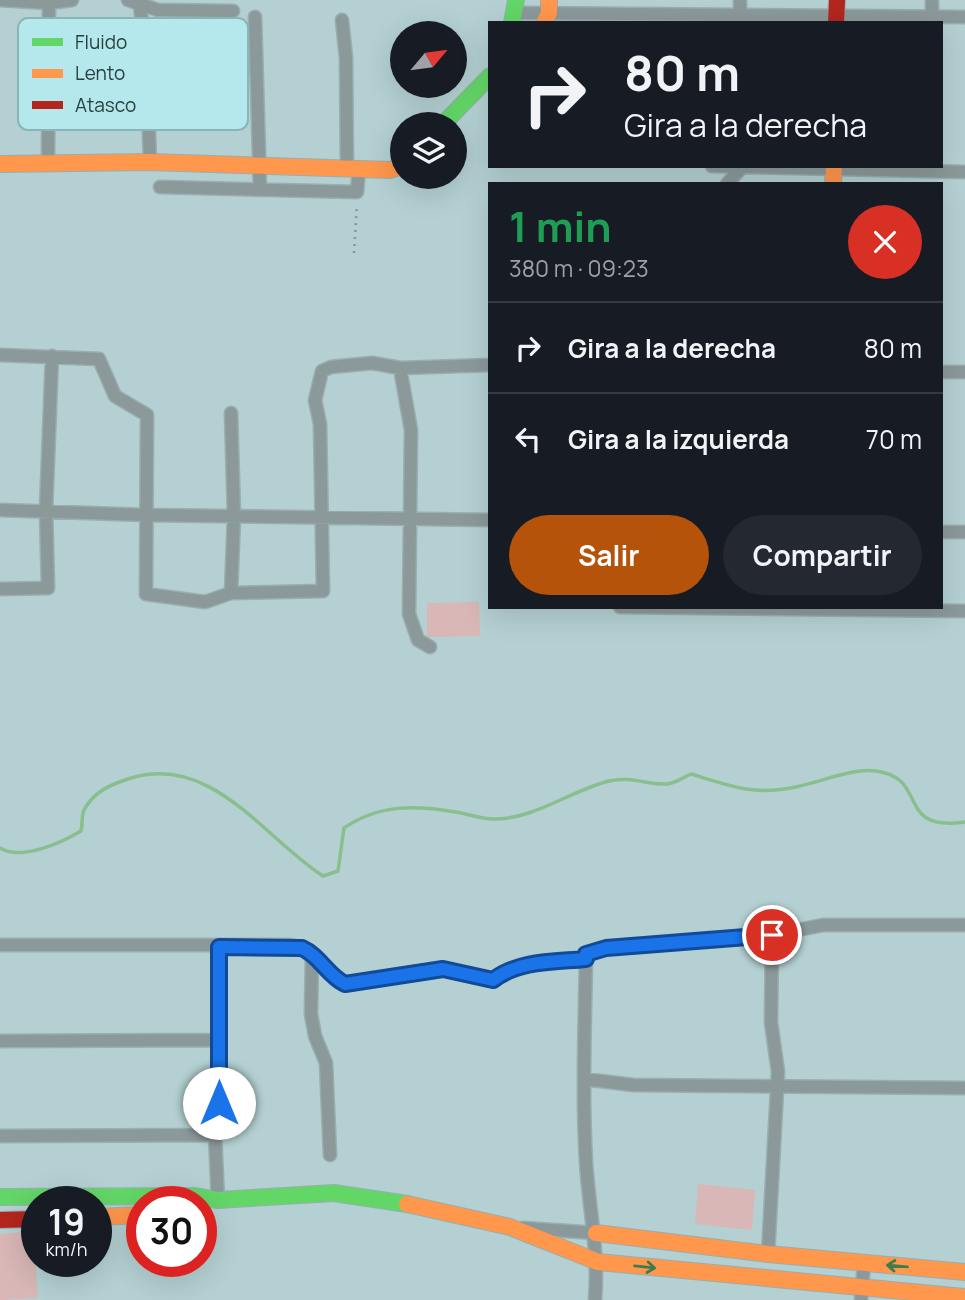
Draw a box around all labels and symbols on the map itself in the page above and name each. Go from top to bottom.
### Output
legend [18,18,248,130]
north arrow [390,21,467,98]
text: Fluido [75,29,127,55]
text: Lento [75,60,125,86]
text: Atasco [75,92,136,118]
pin [742,905,802,965]
position arrow [182,1066,256,1140]
speed limit sign: 30 [126,1186,217,1277]
one-way arrow [886,1259,909,1272]
one-way arrow [633,1260,656,1273]

